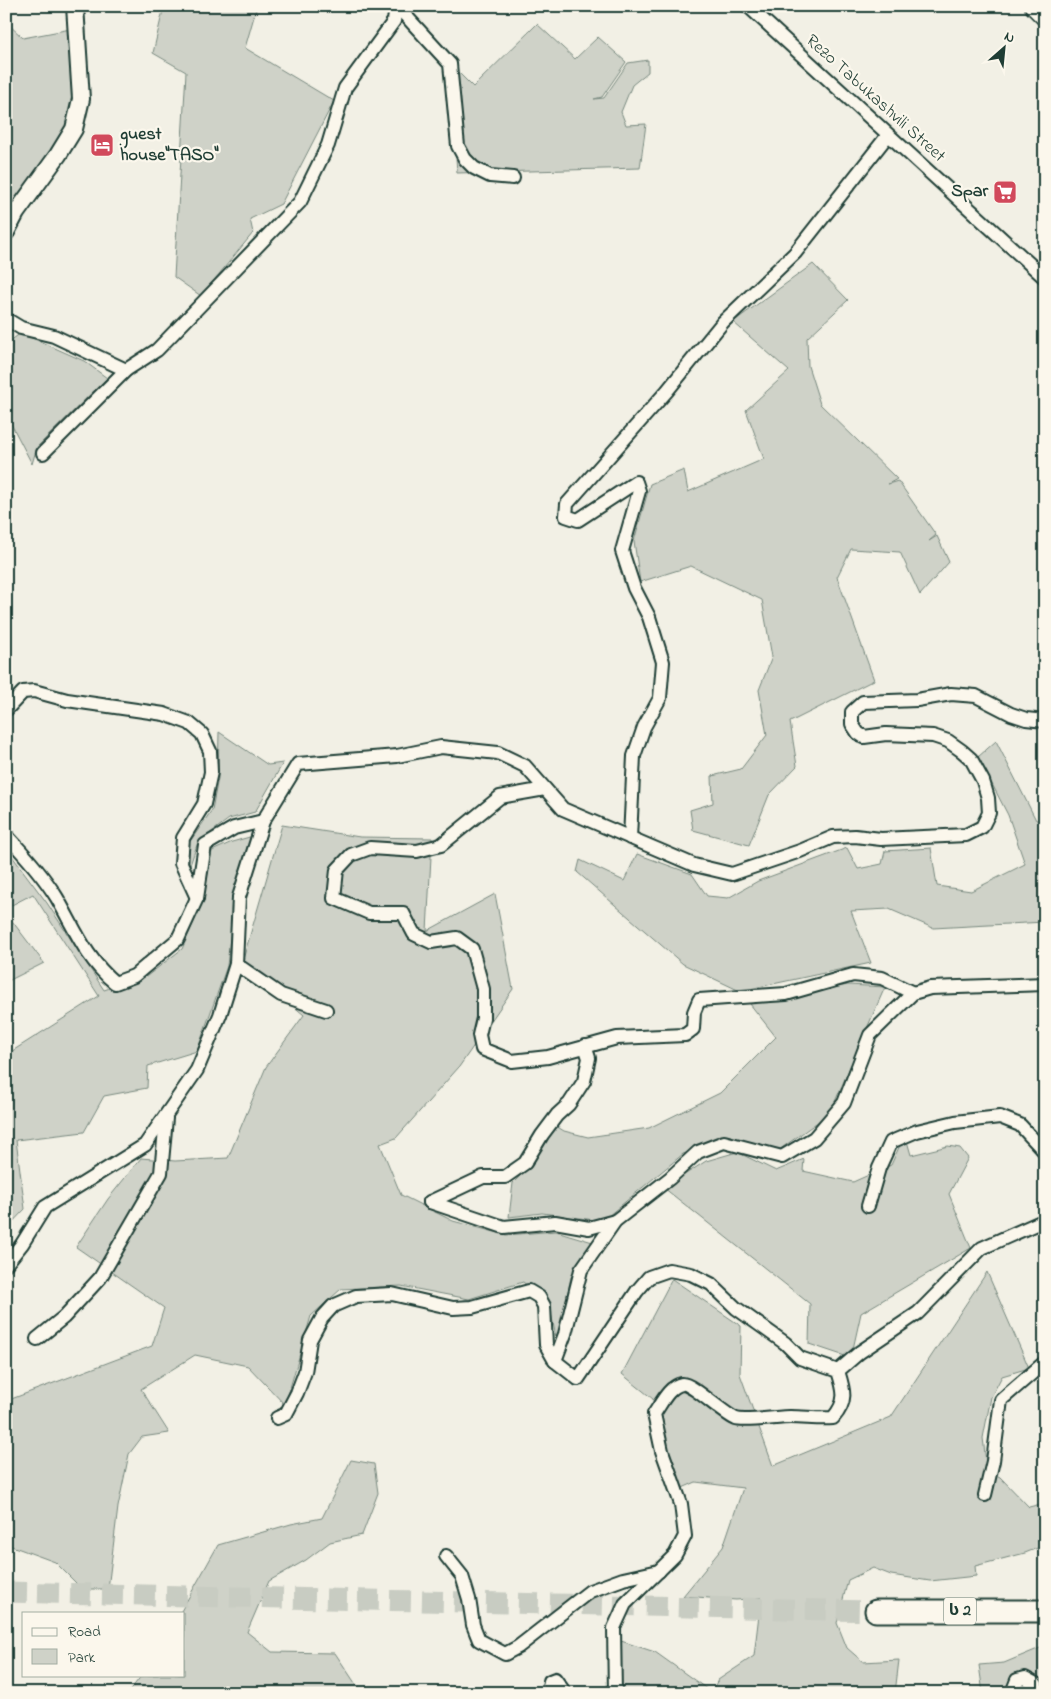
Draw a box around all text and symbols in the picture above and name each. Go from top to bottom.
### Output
north arrow [978,22,1028,72]
text: N [1000,26,1018,49]
street label: Rezo Tabukashvili Street [799,29,951,169]
place label: guest house"TASO" [119,122,219,169]
hotel icon: guest house"TASO" [89,132,115,158]
place label: Spar [951,179,988,205]
supermarket icon: Spar [992,179,1018,205]
road number: ს 2 [944,1598,976,1624]
legend [22,1612,185,1676]
text: Road [68,1621,101,1643]
text: Park [68,1647,96,1669]

